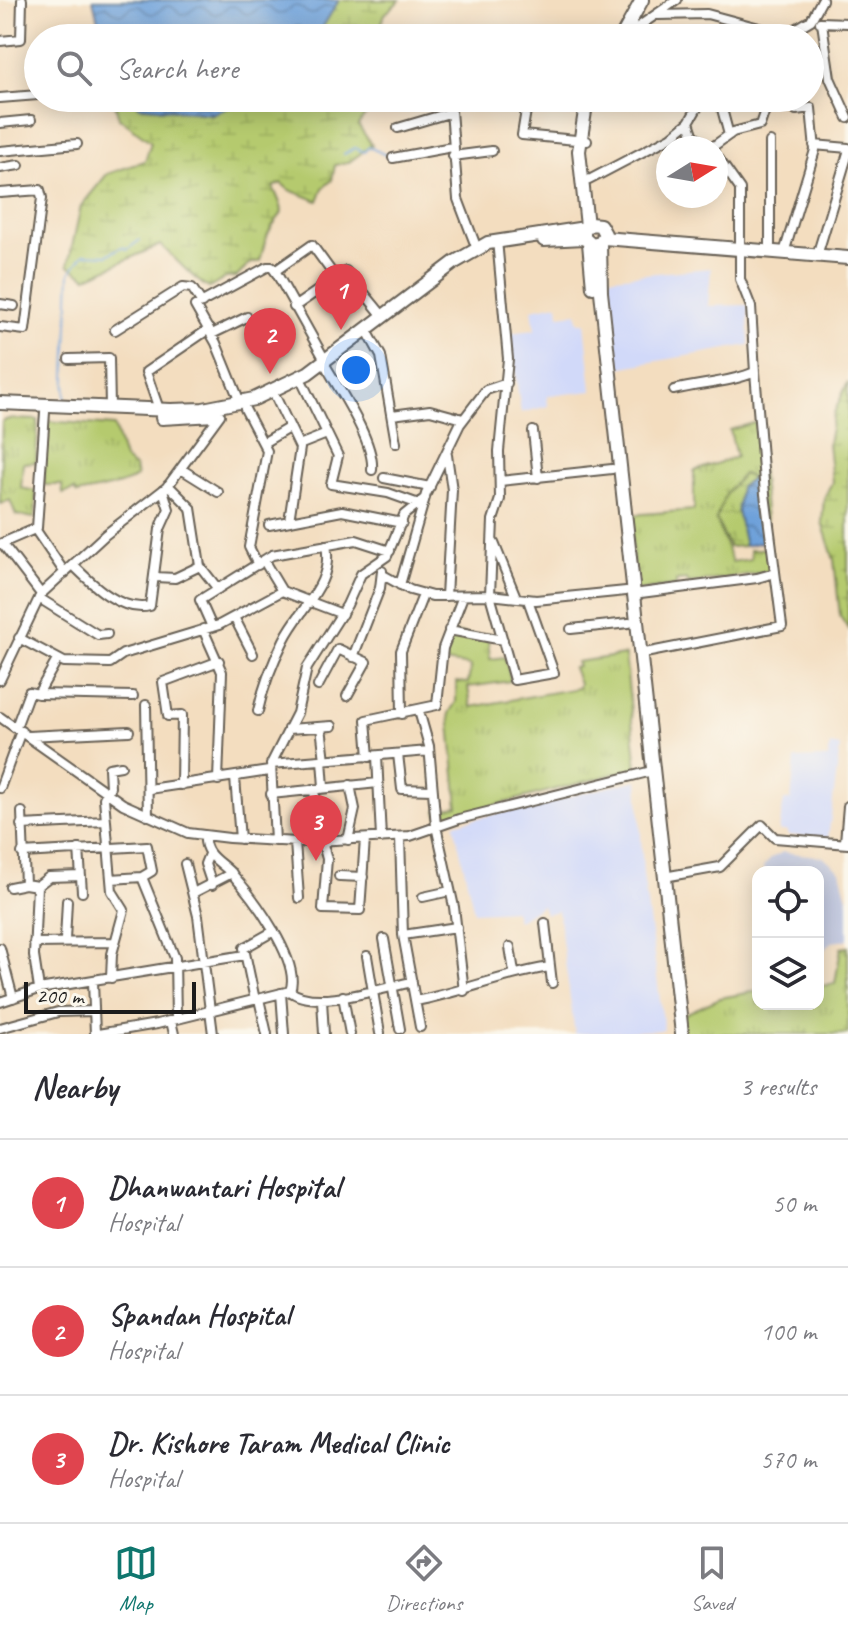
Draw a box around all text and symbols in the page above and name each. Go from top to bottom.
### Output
search box [24,24,824,112]
icon: search [52,46,96,90]
text: Search here [116,49,238,87]
north arrow [656,136,728,208]
pin: 1 [315,264,367,330]
pin: 2 [244,308,296,374]
your location [336,350,376,390]
pin: 3 [290,795,342,861]
map controls [752,866,824,1010]
button: locate [752,866,824,938]
button: layers [752,938,824,1010]
scale bar [24,978,196,1014]
text: 200 m [36,982,83,1010]
text: Nearby [32,1065,118,1108]
text: 3 results [740,1070,816,1103]
text: Dhanwantari Hospital [108,1168,340,1206]
text: 1 [52,1187,64,1220]
text: 50 m [772,1187,816,1220]
text: Hospital [108,1206,179,1239]
text: Spandan Hospital [108,1296,290,1334]
text: 2 [52,1315,64,1348]
text: 100 m [760,1315,816,1348]
text: Hospital [108,1334,179,1367]
text: Dr. Kishore Taram Medical Clinic [108,1424,449,1462]
text: 3 [52,1443,64,1476]
text: 570 m [760,1443,816,1476]
text: Hospital [108,1462,179,1495]
tab: Map [114,1541,158,1617]
tab: Directions [386,1541,462,1617]
tab: Saved [690,1541,734,1617]

